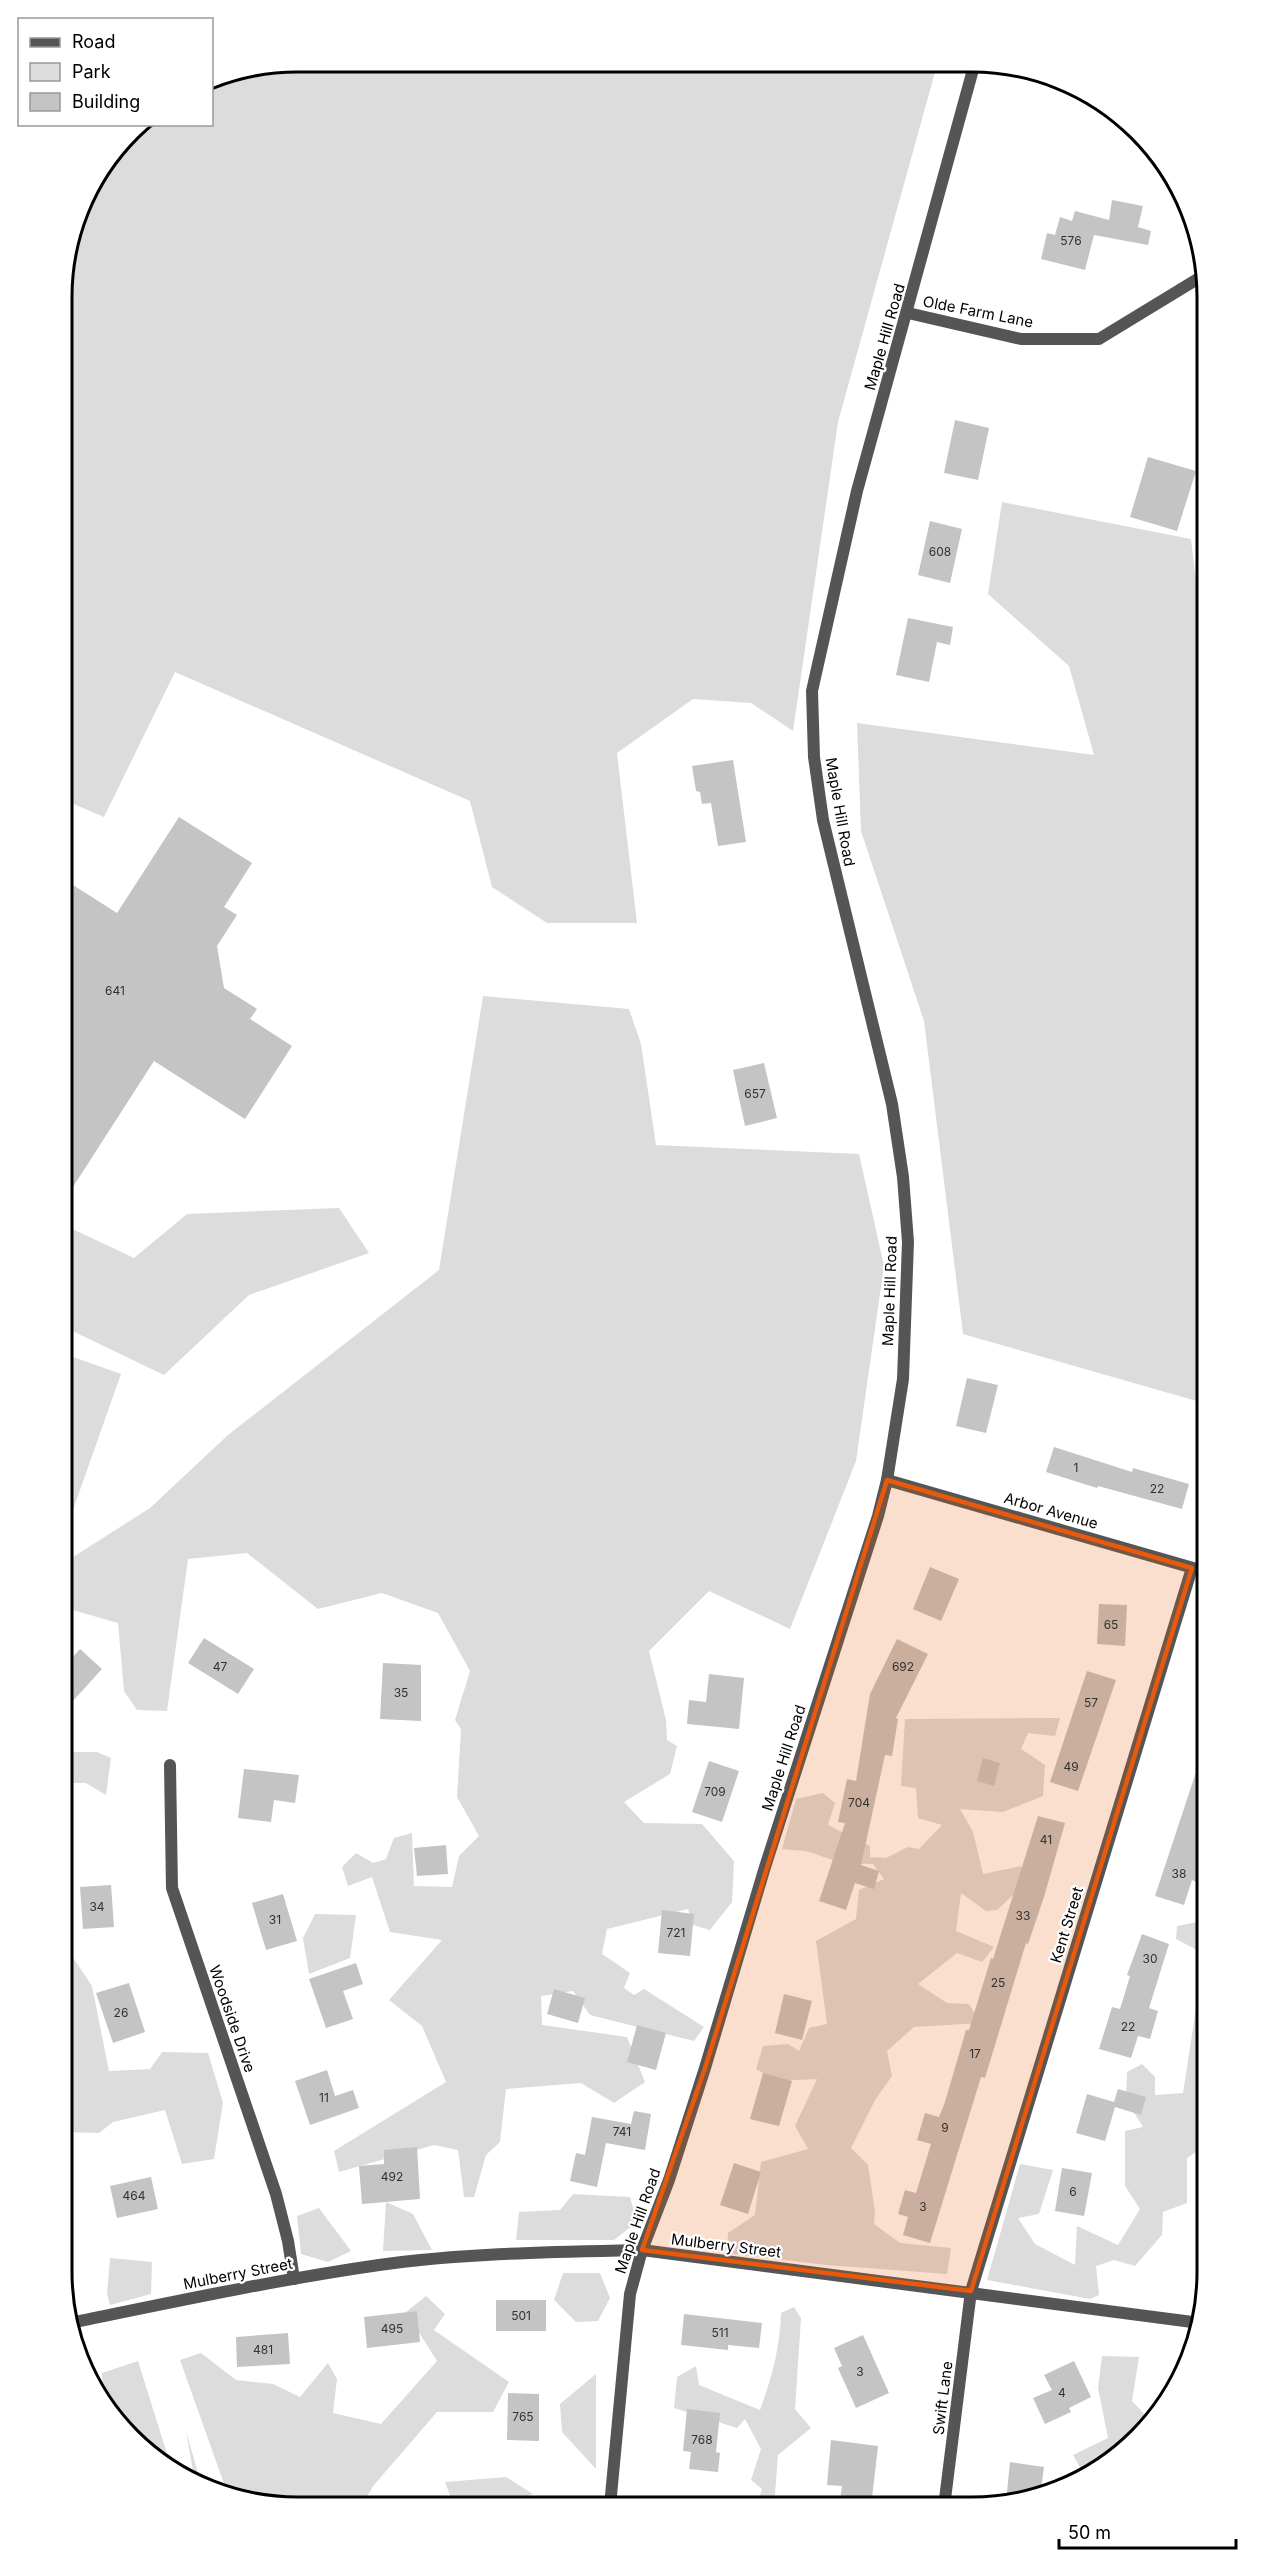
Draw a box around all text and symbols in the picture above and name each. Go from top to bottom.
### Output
legend [18,18,213,126]
text: Road [72,31,115,52]
text: Park [72,61,111,82]
text: Building [72,91,140,112]
house number: 576 [1060,233,1082,248]
street label: Maple Hill Road [860,281,909,392]
street label: Olde Farm Lane [921,292,1035,332]
house number: 608 [929,544,951,559]
street label: Maple Hill Road [822,756,859,868]
house number: 641 [105,983,125,998]
house number: 657 [744,1086,766,1101]
street label: Maple Hill Road [878,1236,901,1346]
house number: 1 [1074,1460,1078,1475]
house number: 22 [1150,1481,1164,1496]
street label: Arbor Avenue [1002,1488,1100,1533]
house number: 65 [1104,1617,1118,1632]
house number: 47 [213,1659,227,1674]
house number: 692 [892,1659,914,1674]
house number: 35 [394,1685,408,1700]
house number: 57 [1084,1695,1098,1710]
street label: Maple Hill Road [757,1703,810,1813]
house number: 49 [1063,1759,1079,1774]
house number: 709 [704,1784,726,1799]
house number: 704 [848,1795,870,1810]
house number: 41 [1040,1832,1052,1847]
house number: 38 [1172,1866,1186,1881]
street label: Kent Street [1046,1884,1087,1965]
house number: 34 [89,1899,105,1914]
house number: 33 [1016,1908,1030,1923]
house number: 31 [269,1912,281,1927]
house number: 721 [667,1925,686,1940]
house number: 30 [1143,1951,1157,1966]
street label: Woodside Drive [205,1963,260,2075]
house number: 25 [991,1975,1005,1990]
house number: 26 [114,2005,128,2020]
house number: 22 [1121,2019,1135,2034]
house number: 17 [969,2046,981,2061]
house number: 11 [319,2090,329,2105]
house number: 9 [941,2120,949,2135]
house number: 741 [613,2124,631,2139]
street label: Maple Hill Road [611,2166,664,2276]
house number: 492 [381,2169,403,2184]
house number: 6 [1069,2184,1077,2199]
house number: 464 [123,2188,146,2203]
house number: 3 [919,2199,927,2214]
street label: Mulberry Street [670,2229,782,2262]
street label: Mulberry Street [182,2254,294,2293]
house number: 501 [511,2308,531,2323]
house number: 495 [381,2321,403,2336]
house number: 511 [711,2325,729,2340]
house number: 481 [253,2342,273,2357]
street label: Swift Lane [929,2360,956,2436]
house number: 3 [856,2364,864,2379]
house number: 4 [1058,2385,1066,2400]
house number: 765 [512,2409,534,2424]
house number: 768 [691,2432,713,2447]
scale bar [1059,2512,1236,2550]
text: 50 m [1068,2522,1111,2543]

